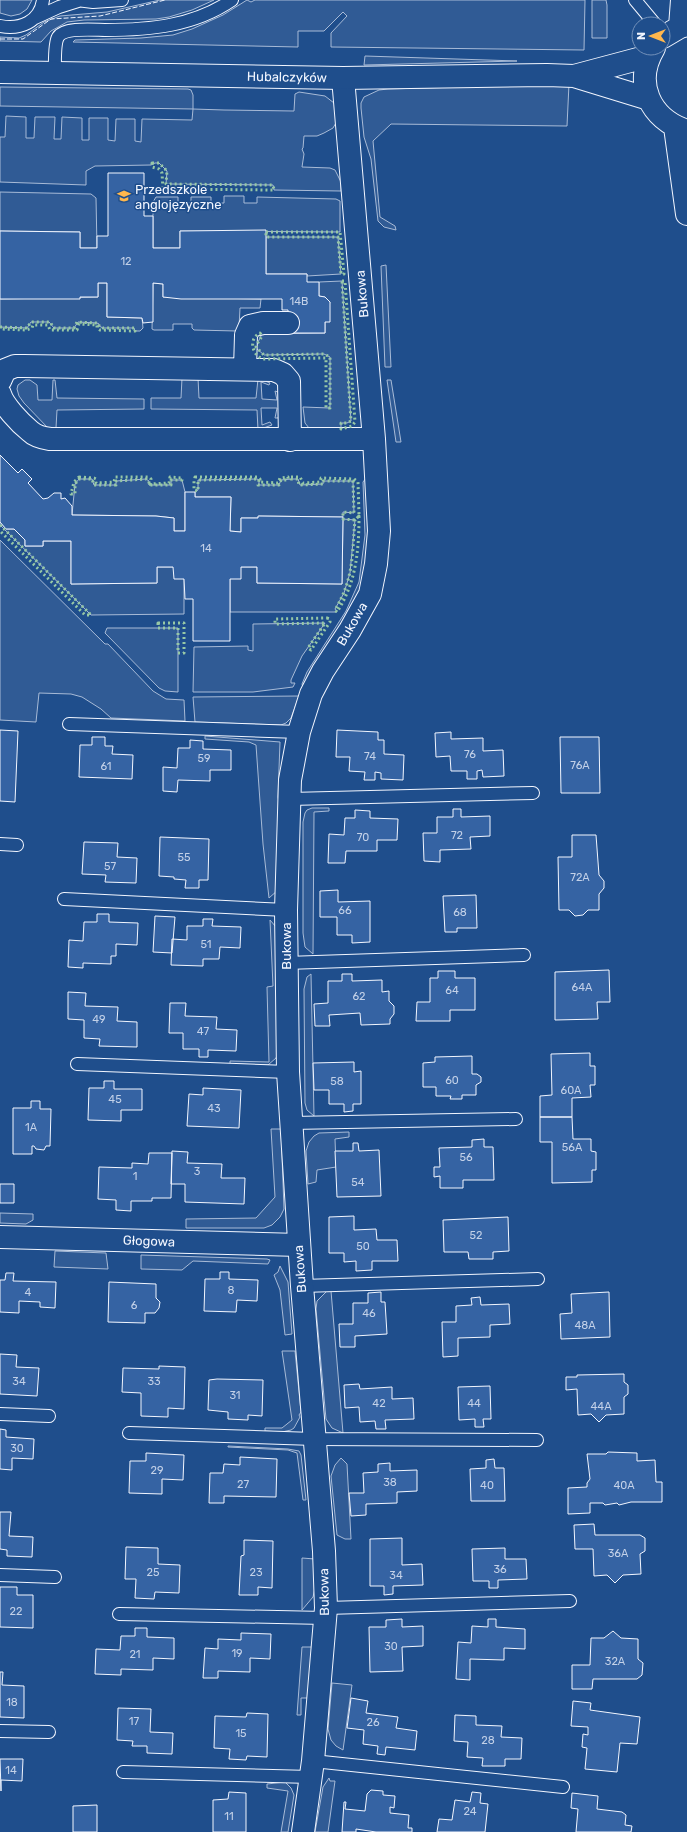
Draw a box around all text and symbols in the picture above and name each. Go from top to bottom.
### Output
north arrow [631,16,671,56]
text: N [635,32,648,40]
street label: Hubalczyków [247,69,327,85]
place label: Przedszkole anglojęzyczne [135,182,222,213]
school or university icon: Przedszkole anglojęzyczne [116,188,132,204]
house number: 12 [120,255,132,268]
street label: Bukowa [352,270,372,318]
house number: 14B [290,295,308,308]
house number: 14 [200,542,212,555]
street label: Bukowa [334,600,370,648]
house number: 76 [464,748,476,761]
house number: 74 [364,750,376,763]
house number: 59 [197,752,211,765]
house number: 76A [570,759,590,772]
house number: 61 [100,760,112,773]
house number: 72 [451,829,463,842]
house number: 70 [357,831,369,844]
house number: 55 [177,851,191,864]
house number: 57 [104,860,116,873]
house number: 72A [570,871,590,884]
house number: 66 [338,904,352,917]
house number: 68 [453,906,467,919]
street label: Bukowa [279,922,294,970]
house number: 51 [200,938,212,951]
house number: 64A [572,981,593,994]
house number: 64 [445,984,459,997]
house number: 62 [352,990,366,1003]
house number: 49 [92,1013,106,1026]
house number: 47 [197,1025,209,1038]
house number: 60 [445,1074,459,1087]
house number: 58 [330,1075,344,1088]
house number: 60A [561,1084,582,1097]
house number: 45 [108,1093,122,1106]
house number: 43 [207,1102,221,1115]
house number: 1A [25,1121,38,1134]
house number: 56A [562,1141,583,1154]
house number: 56 [459,1151,473,1164]
house number: 3 [194,1165,201,1178]
house number: 1 [133,1170,137,1183]
house number: 54 [351,1176,365,1189]
house number: 52 [470,1229,483,1242]
street label: Głogowa [123,1233,175,1250]
house number: 50 [356,1240,370,1253]
street label: Bukowa [291,1245,309,1293]
house number: 8 [228,1284,235,1297]
house number: 4 [25,1286,32,1299]
house number: 6 [131,1299,138,1312]
house number: 46 [362,1307,376,1320]
house number: 48A [574,1319,596,1332]
house number: 34 [12,1375,26,1388]
house number: 33 [147,1375,161,1388]
house number: 31 [229,1389,241,1402]
house number: 42 [372,1397,386,1410]
house number: 44 [467,1397,481,1410]
house number: 44A [590,1400,612,1413]
house number: 30 [10,1442,24,1455]
house number: 29 [151,1464,163,1477]
house number: 38 [383,1476,397,1489]
house number: 27 [237,1478,249,1491]
house number: 40 [480,1479,494,1492]
house number: 40A [613,1479,635,1492]
house number: 36A [608,1547,629,1560]
house number: 36 [493,1563,507,1576]
house number: 25 [147,1566,160,1579]
house number: 23 [249,1566,263,1579]
street label: Bukowa [316,1568,332,1616]
house number: 34 [389,1569,403,1582]
house number: 22 [10,1605,22,1618]
house number: 30 [384,1640,398,1653]
house number: 19 [231,1647,243,1660]
house number: 21 [129,1648,141,1661]
house number: 32A [605,1655,626,1668]
house number: 18 [6,1696,18,1709]
house number: 17 [129,1715,140,1728]
house number: 26 [366,1716,380,1729]
house number: 15 [235,1727,247,1740]
house number: 28 [481,1734,495,1747]
house number: 14 [5,1764,17,1777]
house number: 24 [463,1805,477,1818]
house number: 11 [224,1810,234,1823]

